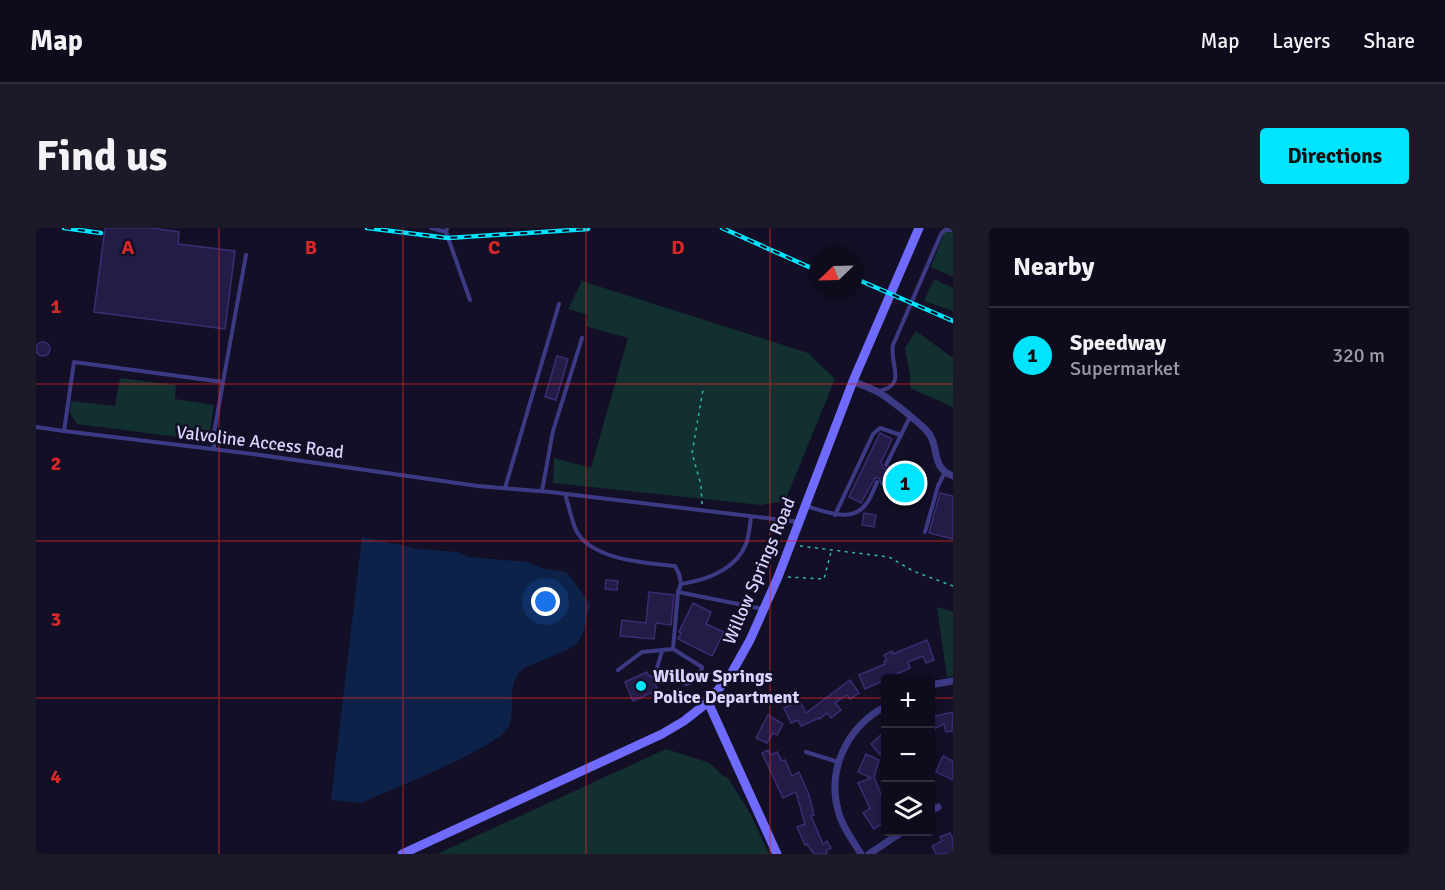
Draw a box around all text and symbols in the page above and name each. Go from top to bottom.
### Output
text: Map [30,24,83,58]
text: Map [1201,28,1239,54]
text: Layers [1272,28,1330,54]
text: Share [1363,28,1415,54]
button: Directions [1260,128,1409,184]
text: Find us [36,131,167,182]
text: A [122,235,135,260]
text: B [305,235,317,260]
text: C [488,235,500,260]
text: D [671,235,685,260]
north arrow [809,246,863,300]
text: Nearby [1013,251,1094,283]
text: 1 [51,294,62,319]
text: Speedway [1070,329,1166,356]
text: 1 [1027,343,1038,368]
text: 320 m [1332,343,1385,368]
text: Supermarket [1070,356,1180,381]
street label: Valvoline Access Road [175,421,345,463]
text: 2 [51,451,61,476]
pin: 1 [886,460,924,506]
street label: Willow Springs Road [718,494,800,648]
your location [531,587,560,616]
text: 3 [51,607,61,632]
place label: Willow Springs Police Department [653,665,799,708]
map controls [881,674,935,836]
button: + [881,674,935,728]
marker: Willow Springs Police Department [634,679,648,693]
button: − [881,728,935,782]
text: 4 [51,764,62,789]
button: layers [881,782,935,836]

